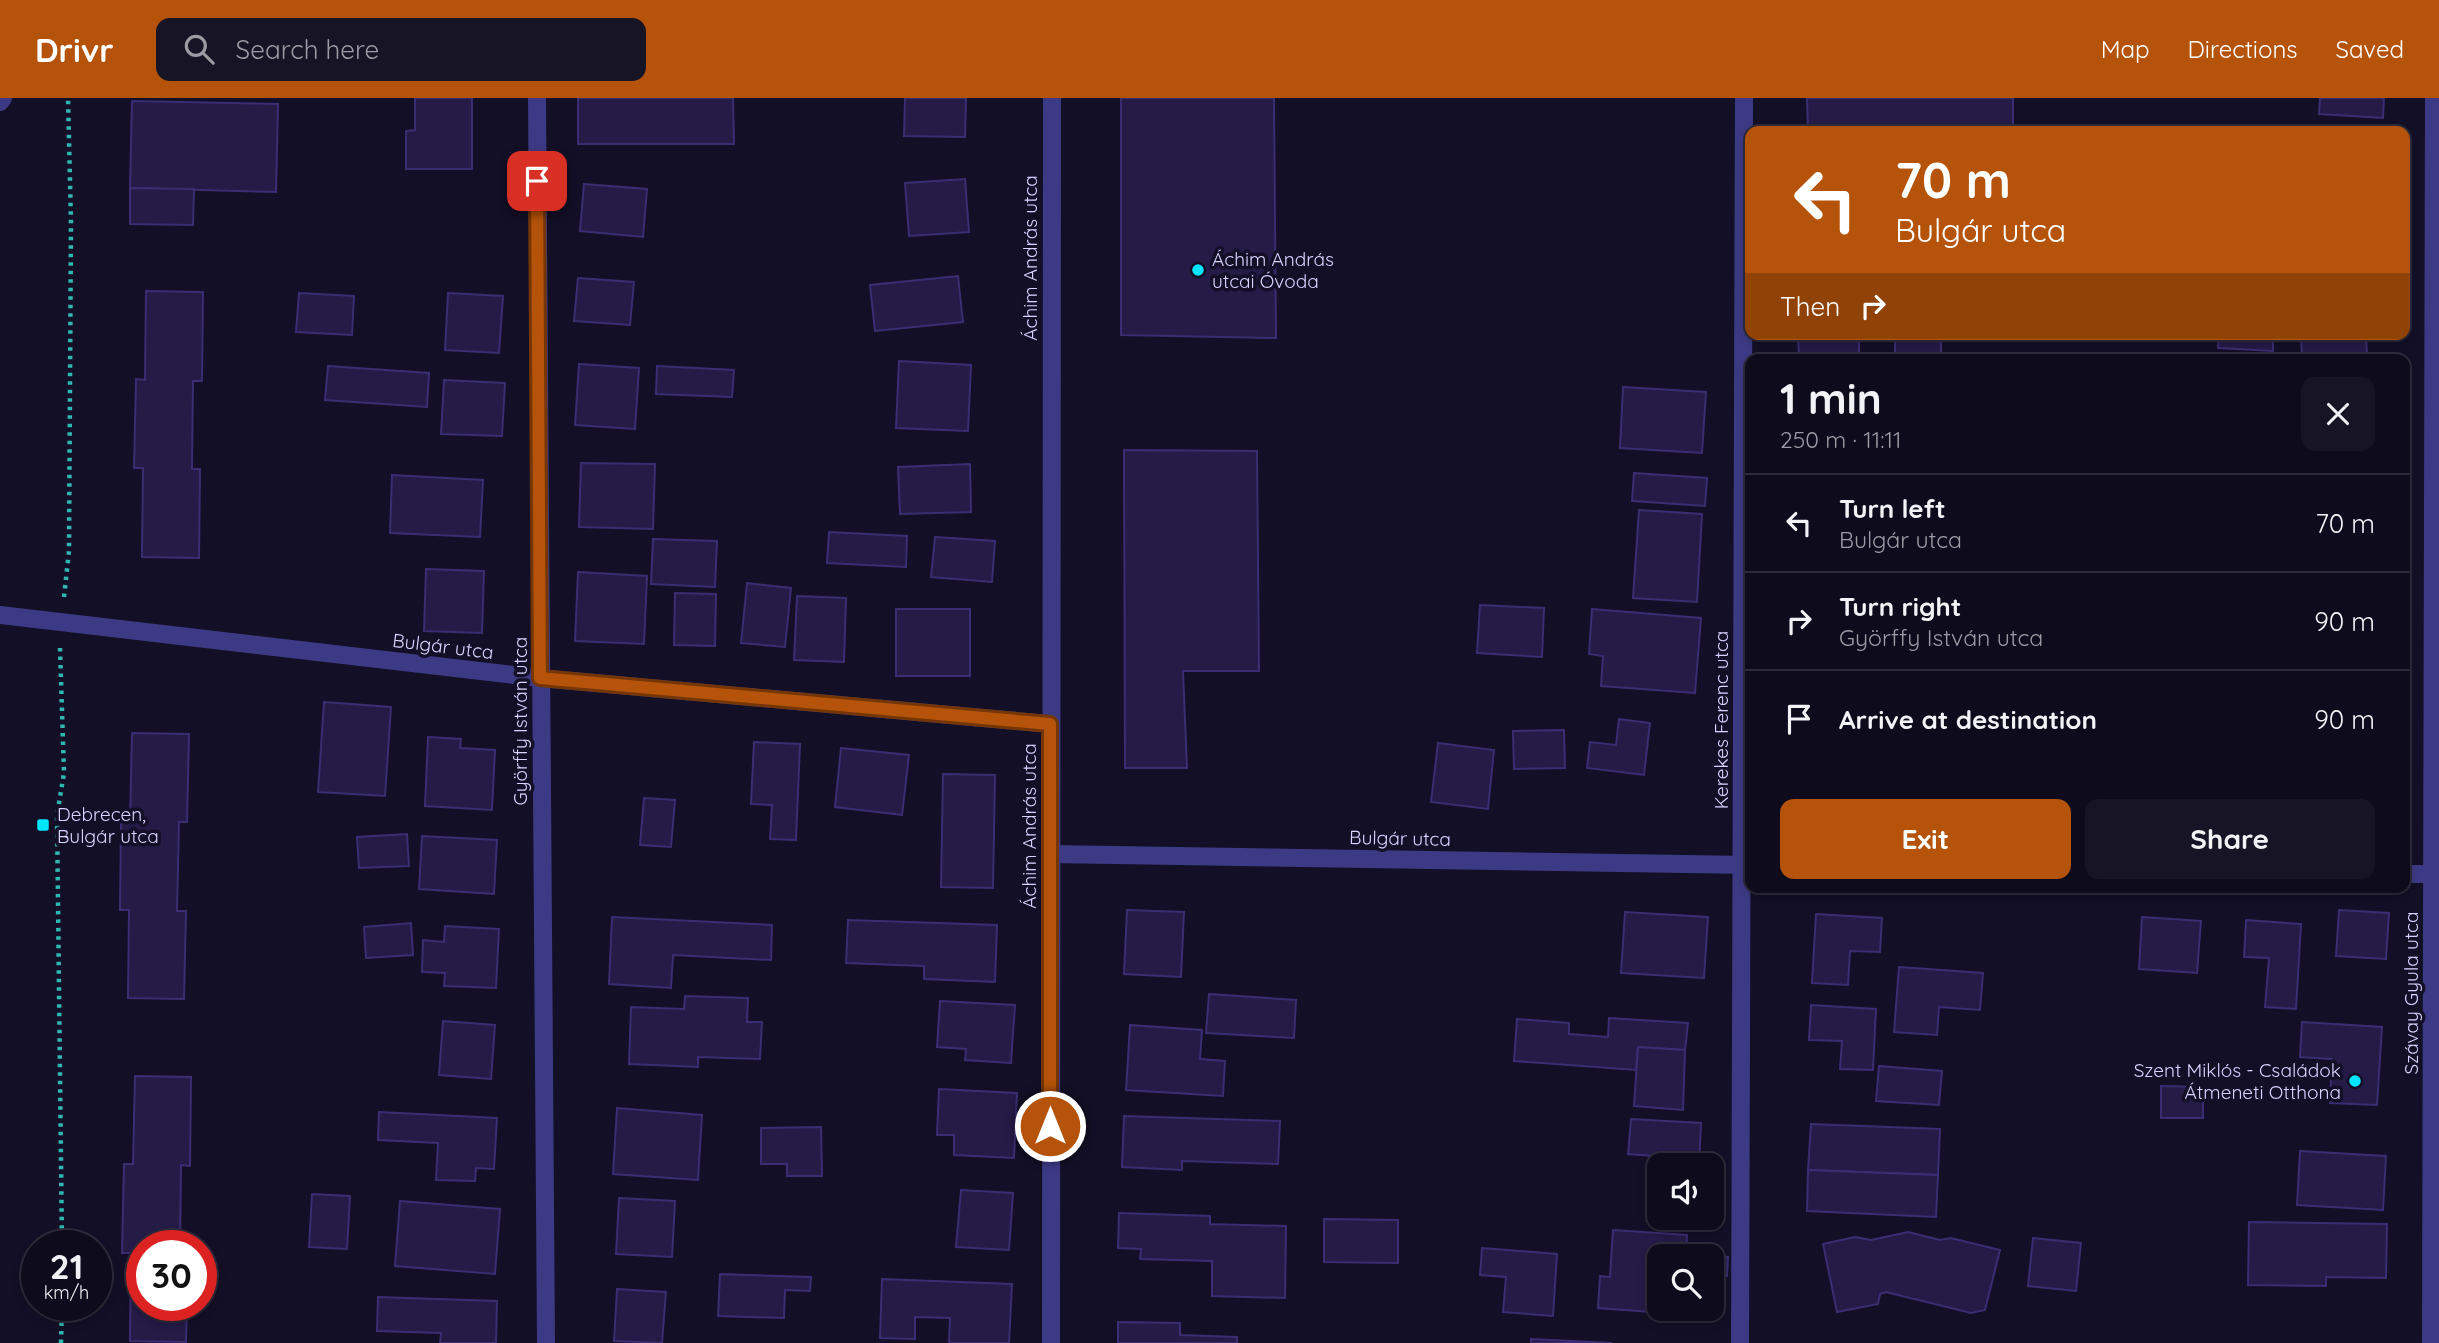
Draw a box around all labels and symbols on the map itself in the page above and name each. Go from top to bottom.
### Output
pin [507,151,567,211]
street label: Áchim András utca [1018,175,1042,341]
place label: Áchim András utcai Óvoda [1212,247,1334,293]
marker: Áchim András utcai Óvoda [1190,262,1206,278]
street label: Bulgár utca [391,628,495,664]
street label: Kerekes Ferenc utca [1709,631,1733,809]
street label: Györffy István utca [508,637,532,805]
street label: Áchim András utca [1017,743,1041,909]
place label: Debrecen, Bulgár utca [57,802,159,848]
marker: Debrecen, Bulgár utca [35,817,51,833]
street label: Bulgár utca [1349,825,1451,851]
street label: Szávay Gyula utca [2399,912,2423,1074]
place label: Szent Miklós - Családok Átmeneti Otthona [2134,1058,2341,1104]
marker: Szent Miklós - Családok Átmeneti Otthona [2347,1073,2363,1089]
position arrow [1013,1089,1087,1163]
speed limit sign: 30 [126,1230,217,1321]

